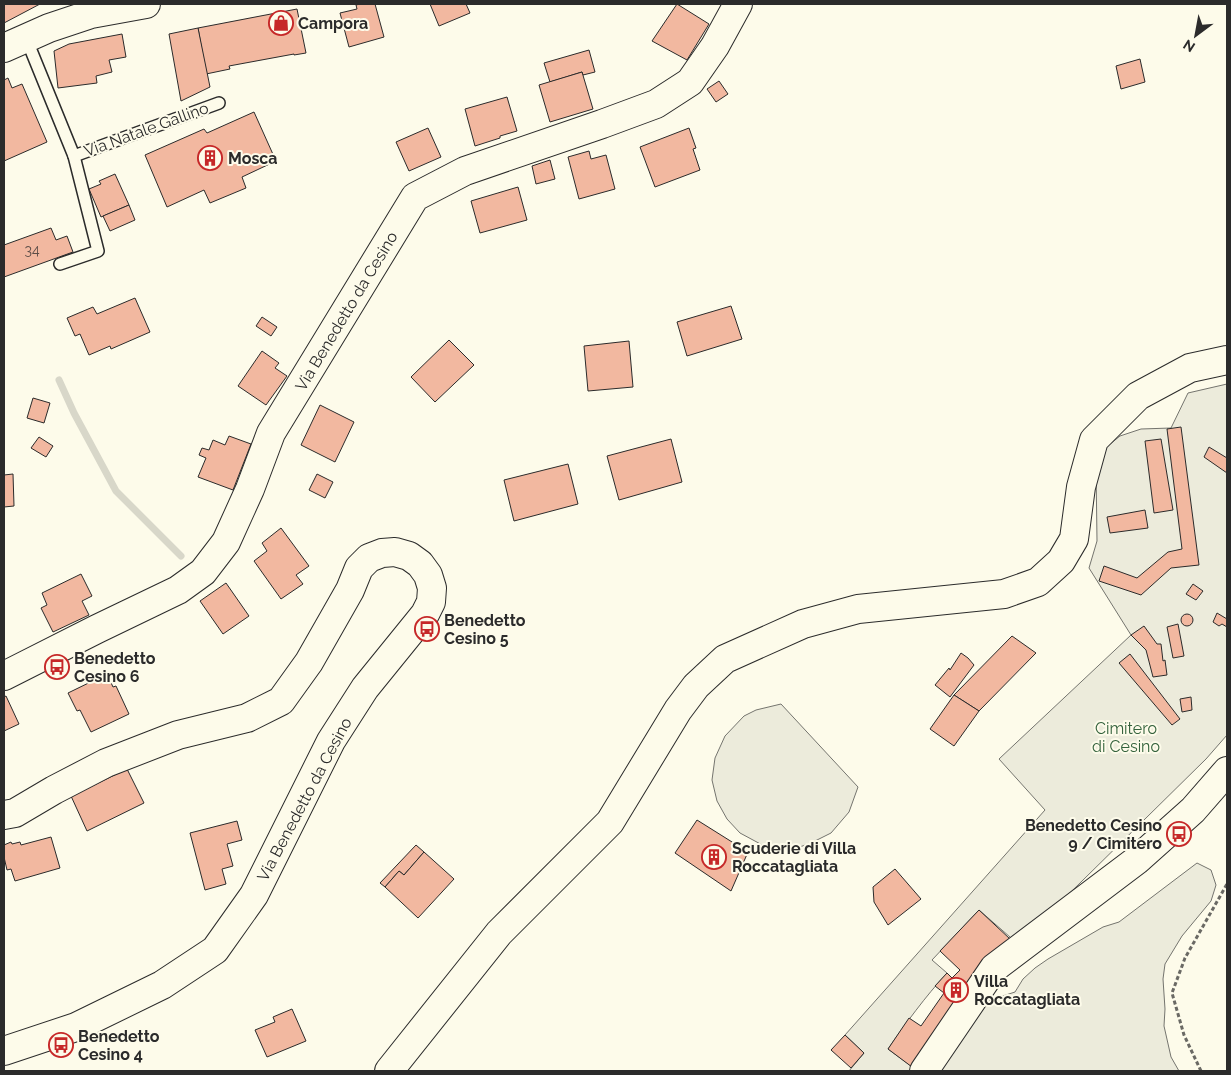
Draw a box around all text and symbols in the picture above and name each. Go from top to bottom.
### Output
shop icon: Campora [268,10,294,36]
north arrow [1171,10,1221,60]
place label: Campora [298,14,368,33]
text: N [1180,36,1198,56]
street label: Via Natale Gallino [81,98,211,161]
building icon: Mosca [197,145,223,171]
place label: Mosca [228,149,278,168]
street label: Via Benedetto da Cesino [291,228,402,394]
house number: 34 [24,242,40,258]
place label: Benedetto Cesino 5 [444,611,526,648]
bus stop icon: Benedetto Cesino 5 [414,616,440,642]
place label: Benedetto Cesino 6 [74,649,156,686]
bus stop icon: Benedetto Cesino 6 [44,654,70,680]
street label: Via Benedetto da Cesino [253,714,356,884]
park label: Cimitero di Cesino [1092,719,1160,756]
place label: Benedetto Cesino 9 / Cimitero [1025,816,1162,853]
bus stop icon: Benedetto Cesino 9 / Cimitero [1166,821,1192,847]
place label: Scuderie di Villa Roccatagliata [732,839,856,876]
building icon: Scuderie di Villa Roccatagliata [701,844,727,870]
place label: Villa Roccatagliata [974,972,1080,1009]
building icon: Villa Roccatagliata [943,977,969,1003]
place label: Benedetto Cesino 4 [78,1027,160,1064]
bus stop icon: Benedetto Cesino 4 [48,1032,74,1058]

